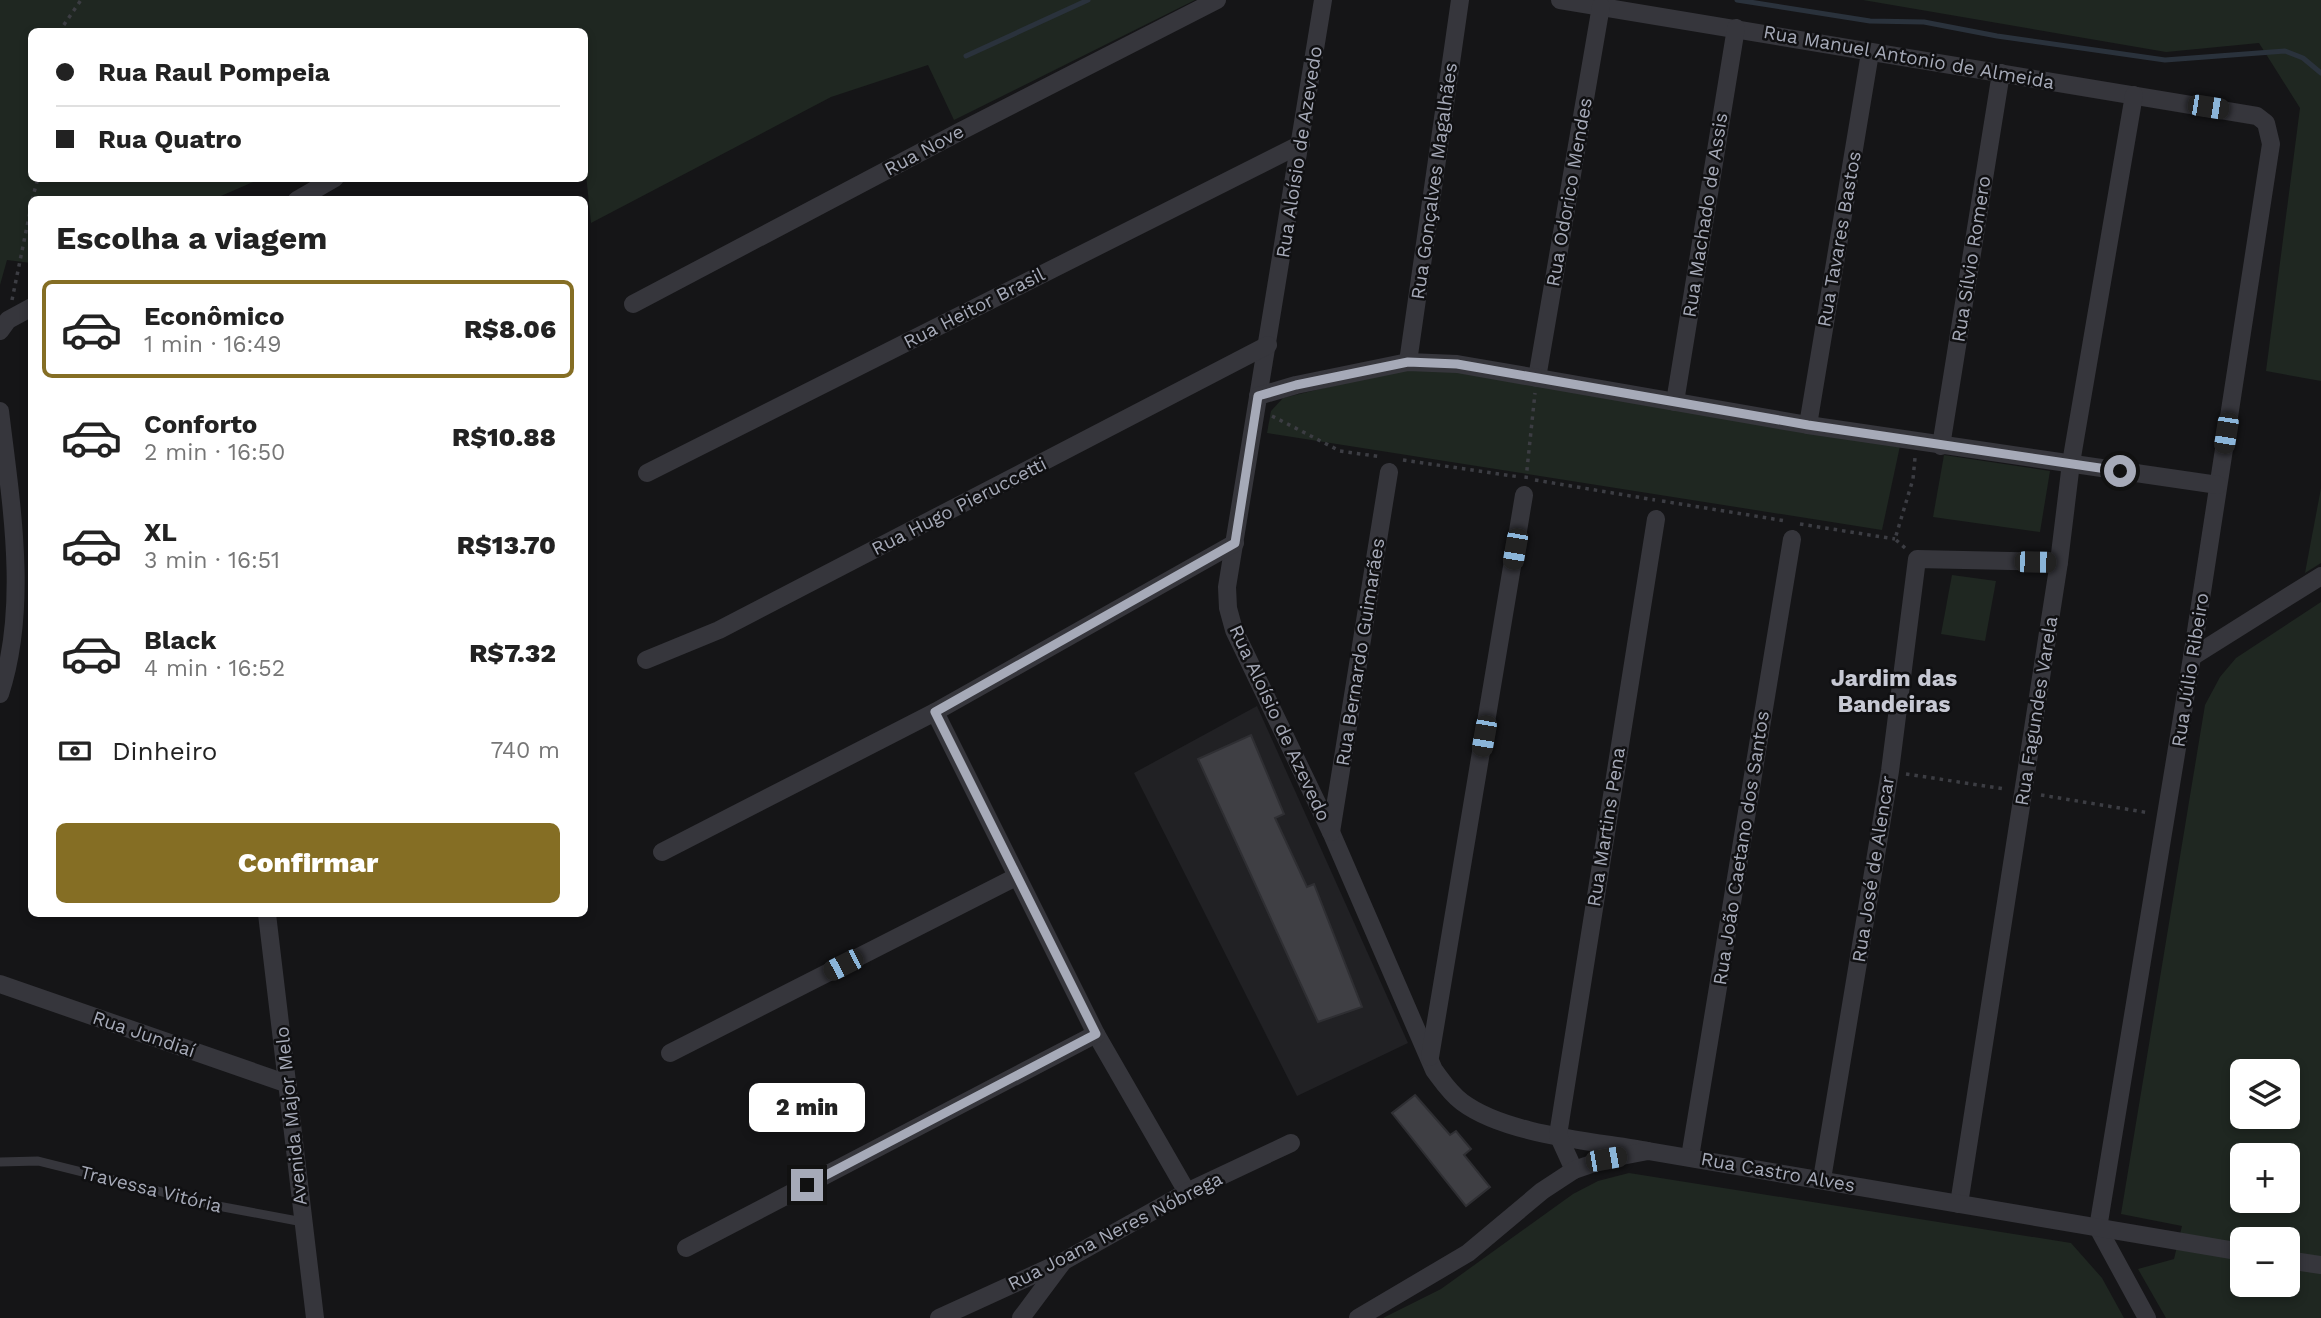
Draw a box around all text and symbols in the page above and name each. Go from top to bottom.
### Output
street label: Rua Manuel Antonio de Almeida [1762,20,2057,94]
street label: Rua Aloísio de Azevedo [1271,45,1327,259]
text: Rua Raul Pompeia [98,57,330,87]
street label: Rua Gonçalves Magalhães [1406,61,1462,301]
car [2186,93,2231,121]
street label: Rua Odorico Mendes [1541,96,1597,288]
street label: Rua Machado de Assis [1677,111,1733,319]
street label: Rua Nove [880,119,968,181]
text: Rua Quatro [98,124,242,154]
street label: Rua Tavares Bastos [1812,149,1866,329]
street label: Rua Sílvio Romero [1947,174,1995,344]
text: Escolha a viagem [56,219,327,257]
street label: Rua Heitor Brasil [900,262,1049,354]
icon: car [60,298,123,361]
text: Econômico [144,301,285,331]
text: R$8.06 [464,314,556,344]
text: 1 min · 16:49 [144,331,282,358]
icon: car [60,406,123,469]
text: Conforto [144,409,257,439]
car [2213,411,2240,455]
text: R$10.88 [452,422,556,452]
text: 2 min · 16:50 [144,439,285,466]
street label: Rua Hugo Pieruccetti [868,452,1050,560]
route start [2104,455,2136,487]
icon: car [60,514,123,577]
text: XL [144,517,177,547]
car [1502,526,1529,572]
text: R$13.70 [457,530,556,560]
street label: Rua Bernardo Guimarães [1331,536,1389,768]
text: 3 min · 16:51 [144,547,280,574]
car [2014,551,2057,573]
street label: Rua Júlio Ribeiro [2166,591,2214,749]
street label: Rua Fagundes Varela [2010,614,2062,807]
street label: Rua Aloísio de Azevedo [1224,621,1336,825]
icon: car [60,622,123,685]
text: Black [144,625,216,655]
text: R$7.32 [469,638,556,668]
text: 4 min · 16:52 [144,655,285,682]
district label: Jardim das Bandeiras [1831,665,1957,718]
street label: Rua João Caetano dos Santos [1708,709,1774,987]
car [1471,713,1498,759]
icon: cash [56,732,94,770]
text: Dinheiro [112,736,217,766]
text: 740 m [491,737,560,764]
street label: Rua Martins Pena [1582,745,1630,908]
street label: Rua José de Alencar [1847,774,1899,964]
button: Confirmar [56,823,560,903]
car [820,946,867,984]
street label: Rua Jundiaí [90,1006,198,1062]
street label: Avenida Major Melo [270,1025,312,1207]
map controls [2230,1059,2300,1297]
button: layers [2230,1059,2300,1129]
callout: 2 min [749,1084,865,1132]
text: 2 min [776,1094,838,1121]
button: + [2230,1143,2300,1213]
car [1584,1145,1629,1173]
street label: Rua Castro Alves [1699,1147,1857,1197]
street label: Travessa Vitória [78,1160,225,1218]
street label: Rua Joana Neres Nóbrega [1004,1167,1226,1295]
route end [791,1169,823,1201]
button: − [2230,1227,2300,1297]

